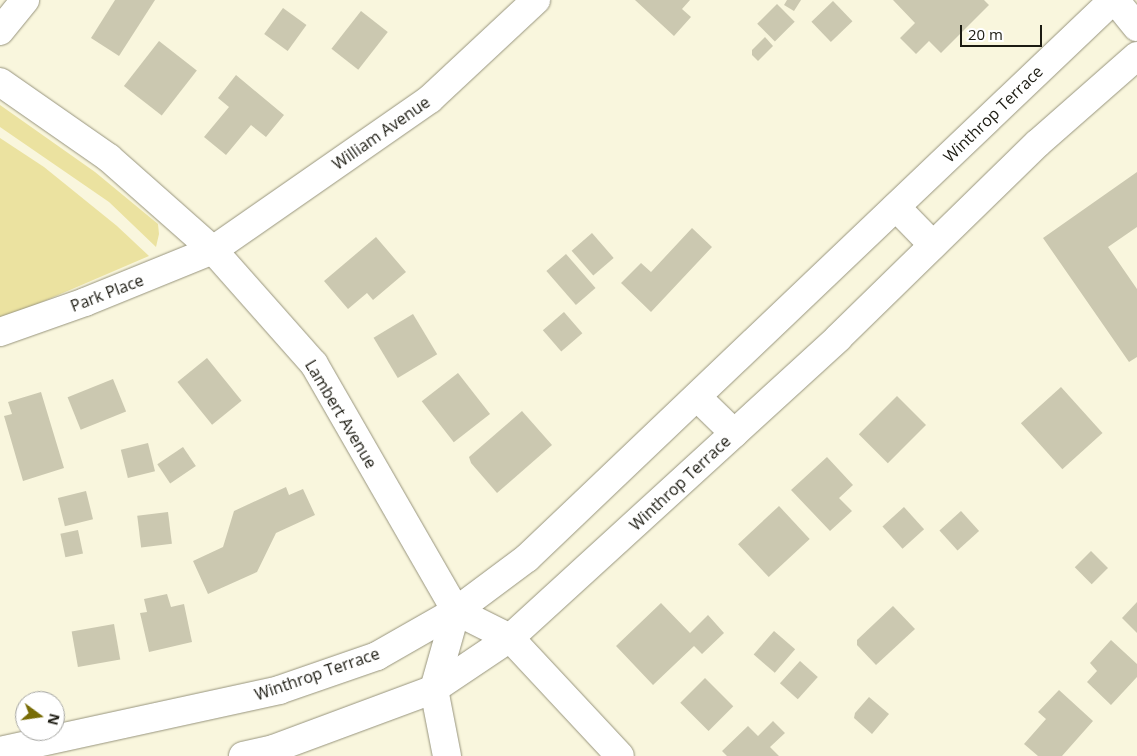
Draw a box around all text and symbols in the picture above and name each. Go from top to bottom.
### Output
scale bar [962,15,1044,47]
text: 20 m [968,24,1003,44]
street label: Winthrop Terrace [939,62,1047,166]
street label: William Avenue [329,92,433,174]
street label: Park Place [68,270,146,316]
street label: Lambert Avenue [301,356,381,472]
street label: Winthrop Terrace [626,431,734,535]
street label: Winthrop Terrace [252,644,382,704]
north arrow [15,691,65,741]
text: N [43,712,65,727]

